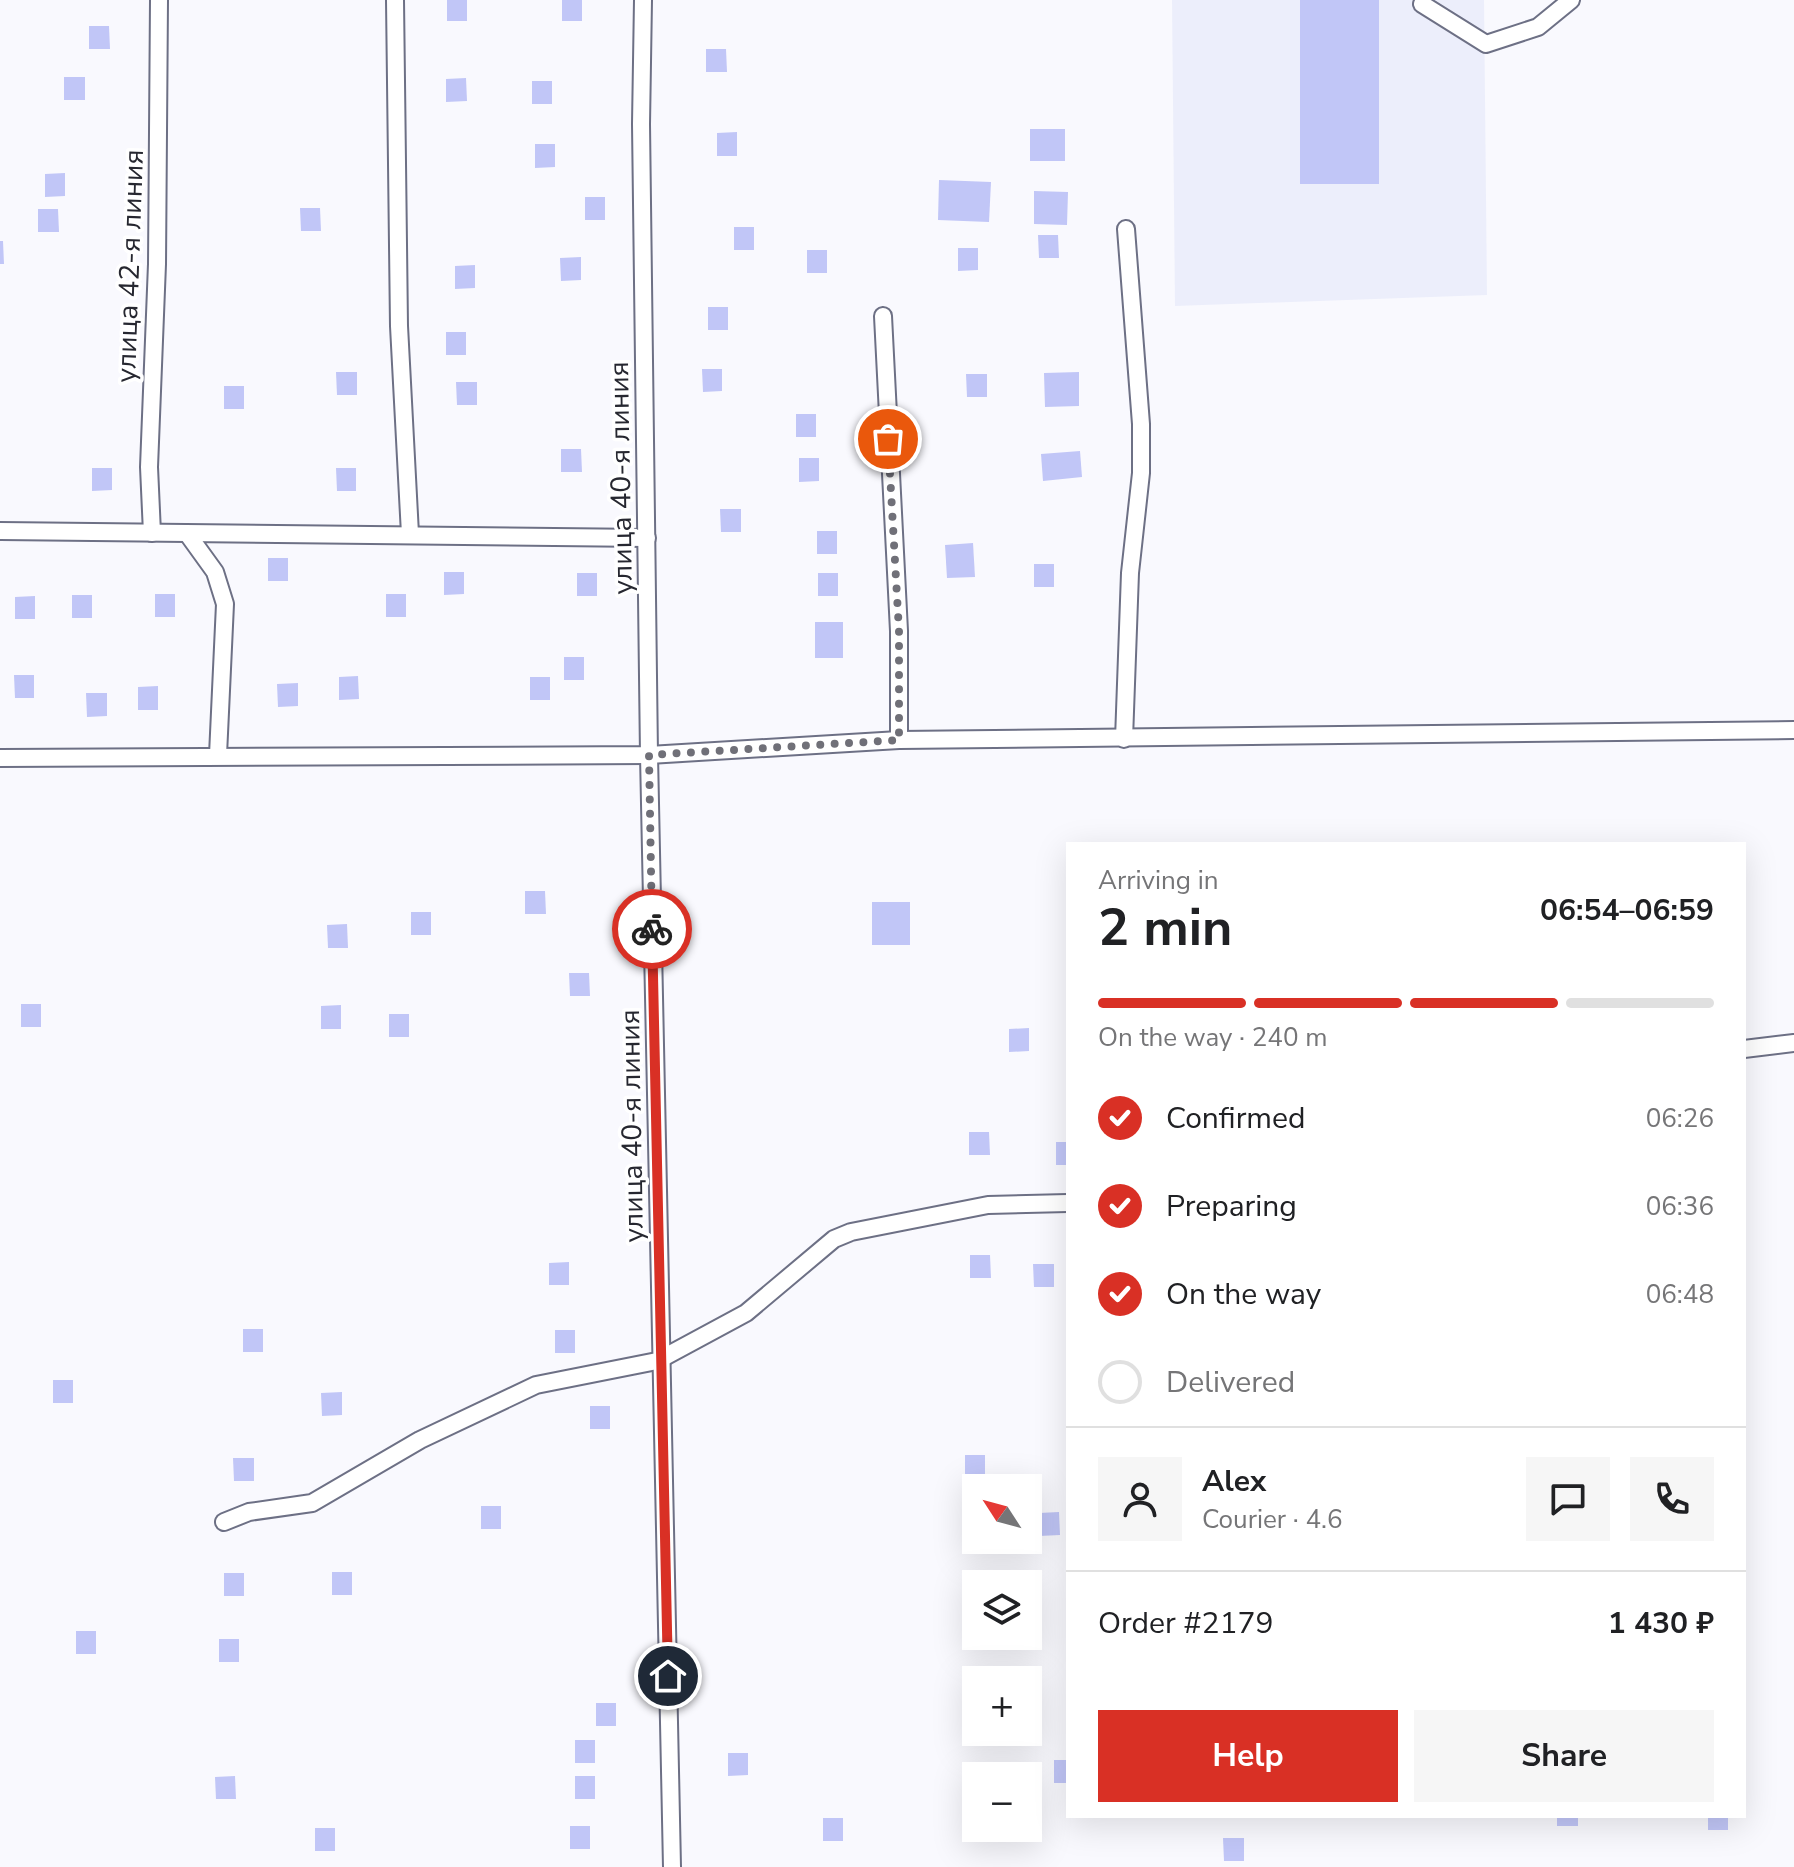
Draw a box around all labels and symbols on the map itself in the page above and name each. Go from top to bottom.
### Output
street label: улица 42-я линия [107,149,153,383]
street label: улица 40-я линия [600,361,642,595]
pin [854,405,922,473]
courier [612,889,692,969]
street label: улица 40-я линия [611,1009,653,1243]
north arrow [962,1474,1042,1554]
pin [634,1642,702,1710]

